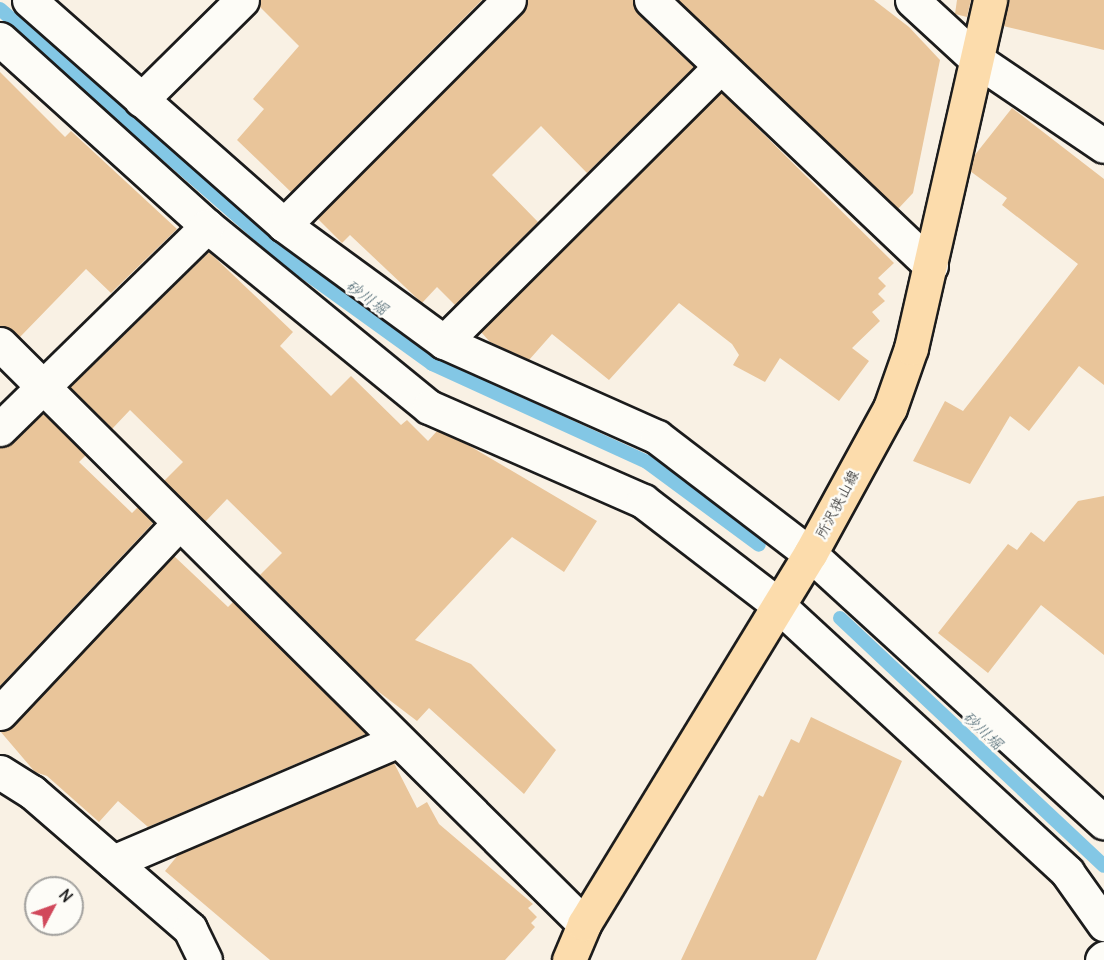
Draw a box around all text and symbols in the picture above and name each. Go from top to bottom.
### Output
water label: 砂川堀 [342,275,392,319]
street label: 所沢狭山線 [811,467,863,541]
water label: 砂川堀 [959,707,1007,753]
north arrow [24,876,84,936]
text: N [55,885,77,906]

